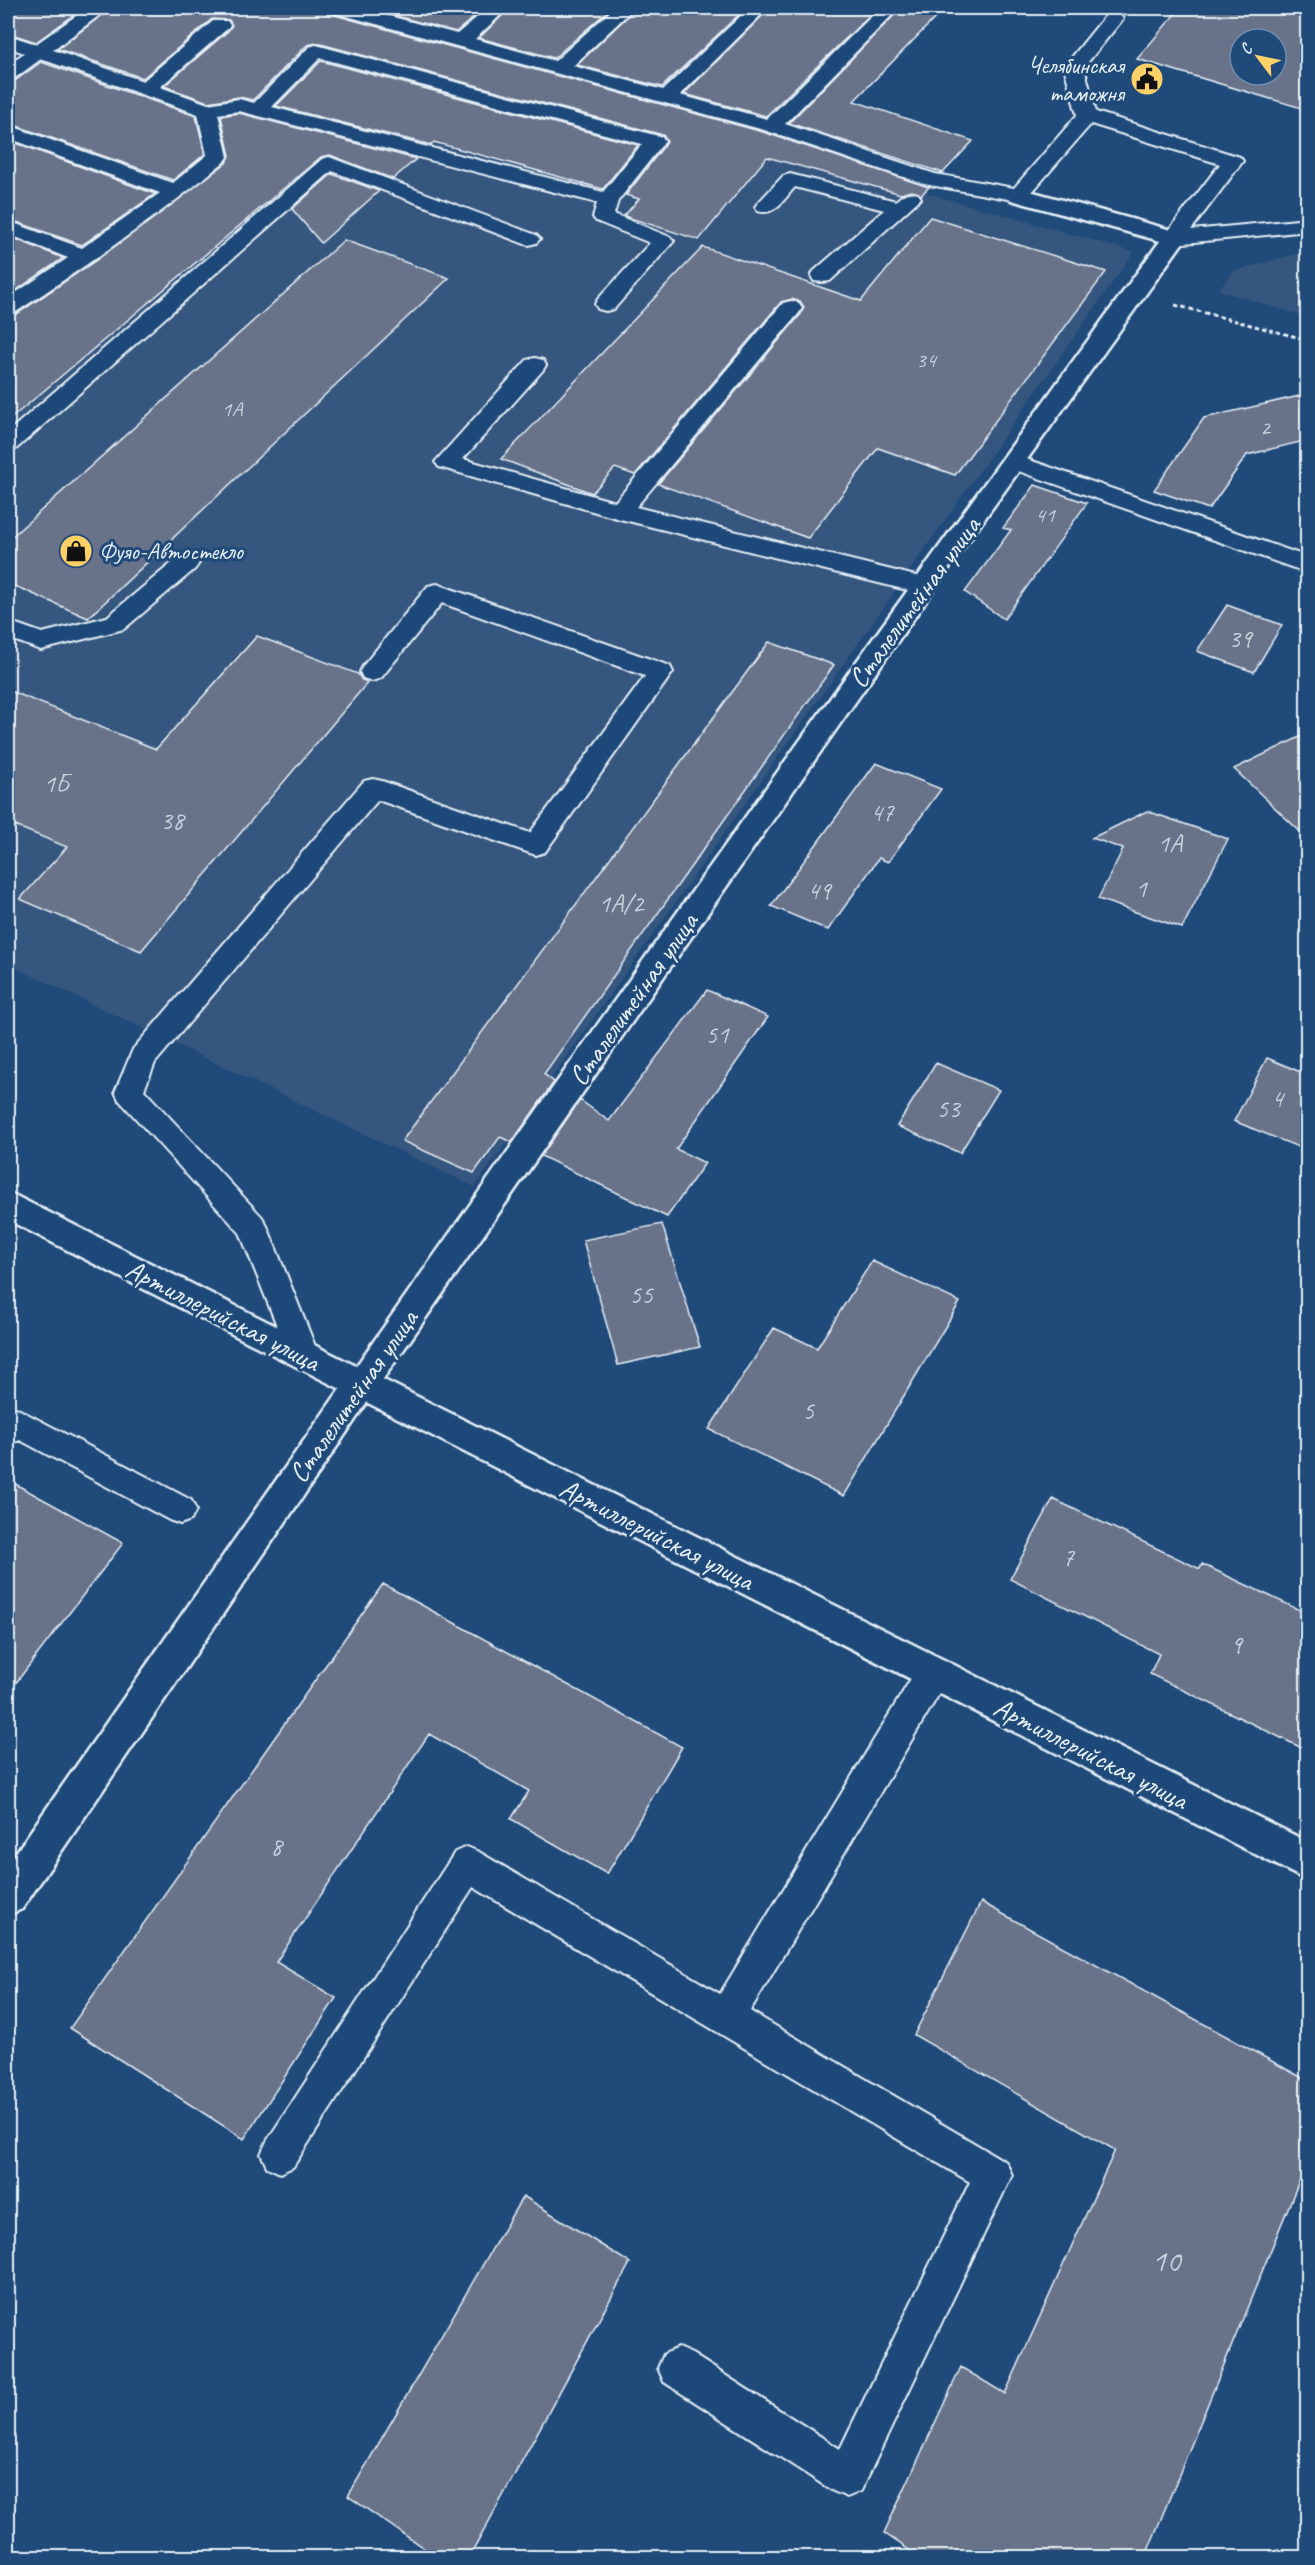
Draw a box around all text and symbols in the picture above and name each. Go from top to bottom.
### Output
north arrow [1228,27,1288,87]
text: С [1236,39,1258,58]
place label: Челябинская таможня [1028,50,1126,108]
public building icon: Челябинская таможня [1129,61,1165,97]
house number: 34 [916,346,938,374]
house number: 1А [222,395,243,423]
house number: 2 [1260,414,1272,442]
house number: 41 [1035,501,1056,529]
street label: Сталелитейная улица [840,508,989,694]
shop icon: Фуяо-Автостекло [58,533,94,569]
place label: Фуяо-Автостекло [99,536,245,566]
house number: 39 [1228,622,1254,655]
house number: 1Б [44,767,72,800]
house number: 47 [870,796,895,829]
house number: 38 [160,804,186,837]
house number: 1А [1158,827,1184,860]
house number: 1 [1135,872,1148,905]
house number: 49 [807,874,833,907]
house number: 1А/2 [598,887,646,920]
street label: Сталелитейная улица [560,904,707,1092]
house number: 51 [705,1018,730,1051]
house number: 4 [1271,1082,1285,1115]
house number: 53 [936,1092,962,1125]
street label: Артиллерийская улица [120,1251,327,1380]
house number: 55 [629,1278,654,1311]
street label: Сталелитейная улица [280,1301,427,1489]
house number: 5 [802,1394,815,1427]
street label: Артиллерийская улица [554,1470,761,1599]
house number: 7 [1062,1541,1075,1574]
house number: 9 [1230,1628,1244,1661]
street label: Артиллерийская улица [988,1689,1195,1818]
house number: 8 [270,1830,284,1863]
house number: 10 [1152,2240,1183,2281]

